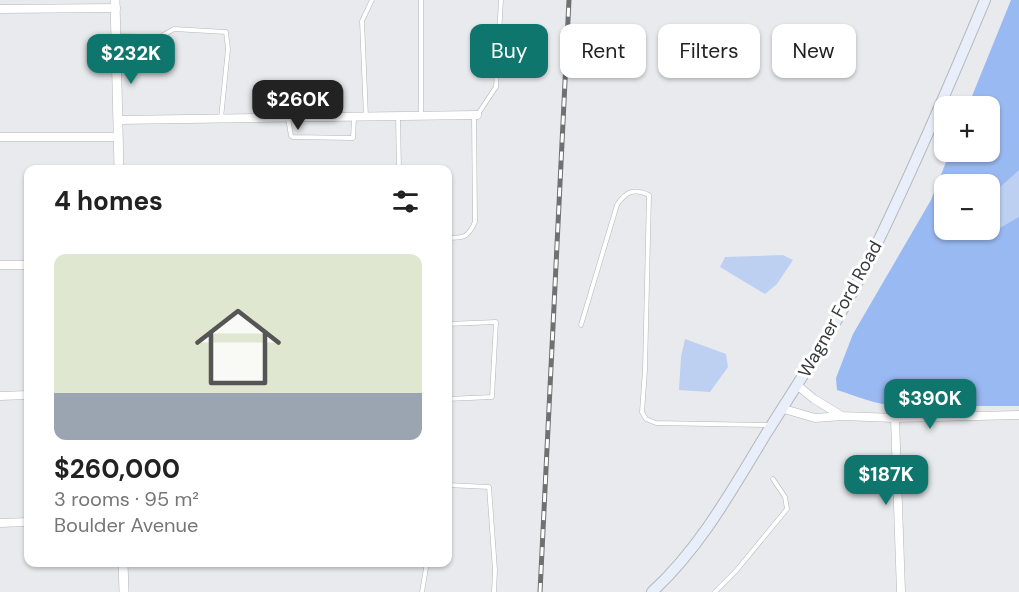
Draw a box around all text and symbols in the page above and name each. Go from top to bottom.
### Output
chip: Buy [470,24,548,78]
chip: Rent [560,24,646,78]
chip: Filters [658,24,760,78]
chip: New [772,24,856,78]
pin: $232K [89,34,173,85]
text: $232K [101,40,161,66]
pin: $260K [256,80,340,131]
text: $260K [266,86,330,112]
map controls [934,96,1000,240]
button: + [934,96,1000,162]
button: − [934,174,1000,240]
text: 4 homes [54,184,163,218]
icon: filters [389,185,422,218]
street label: Wagner Ford Road [793,236,887,382]
icon: home [184,293,292,401]
pin: $390K [888,379,972,430]
text: $390K [898,385,962,411]
text: $260,000 [54,452,180,486]
pin: $187K [844,455,928,506]
text: $187K [858,461,914,487]
text: 3 rooms · 95 m² [54,486,199,512]
text: Boulder Avenue [54,512,198,538]

